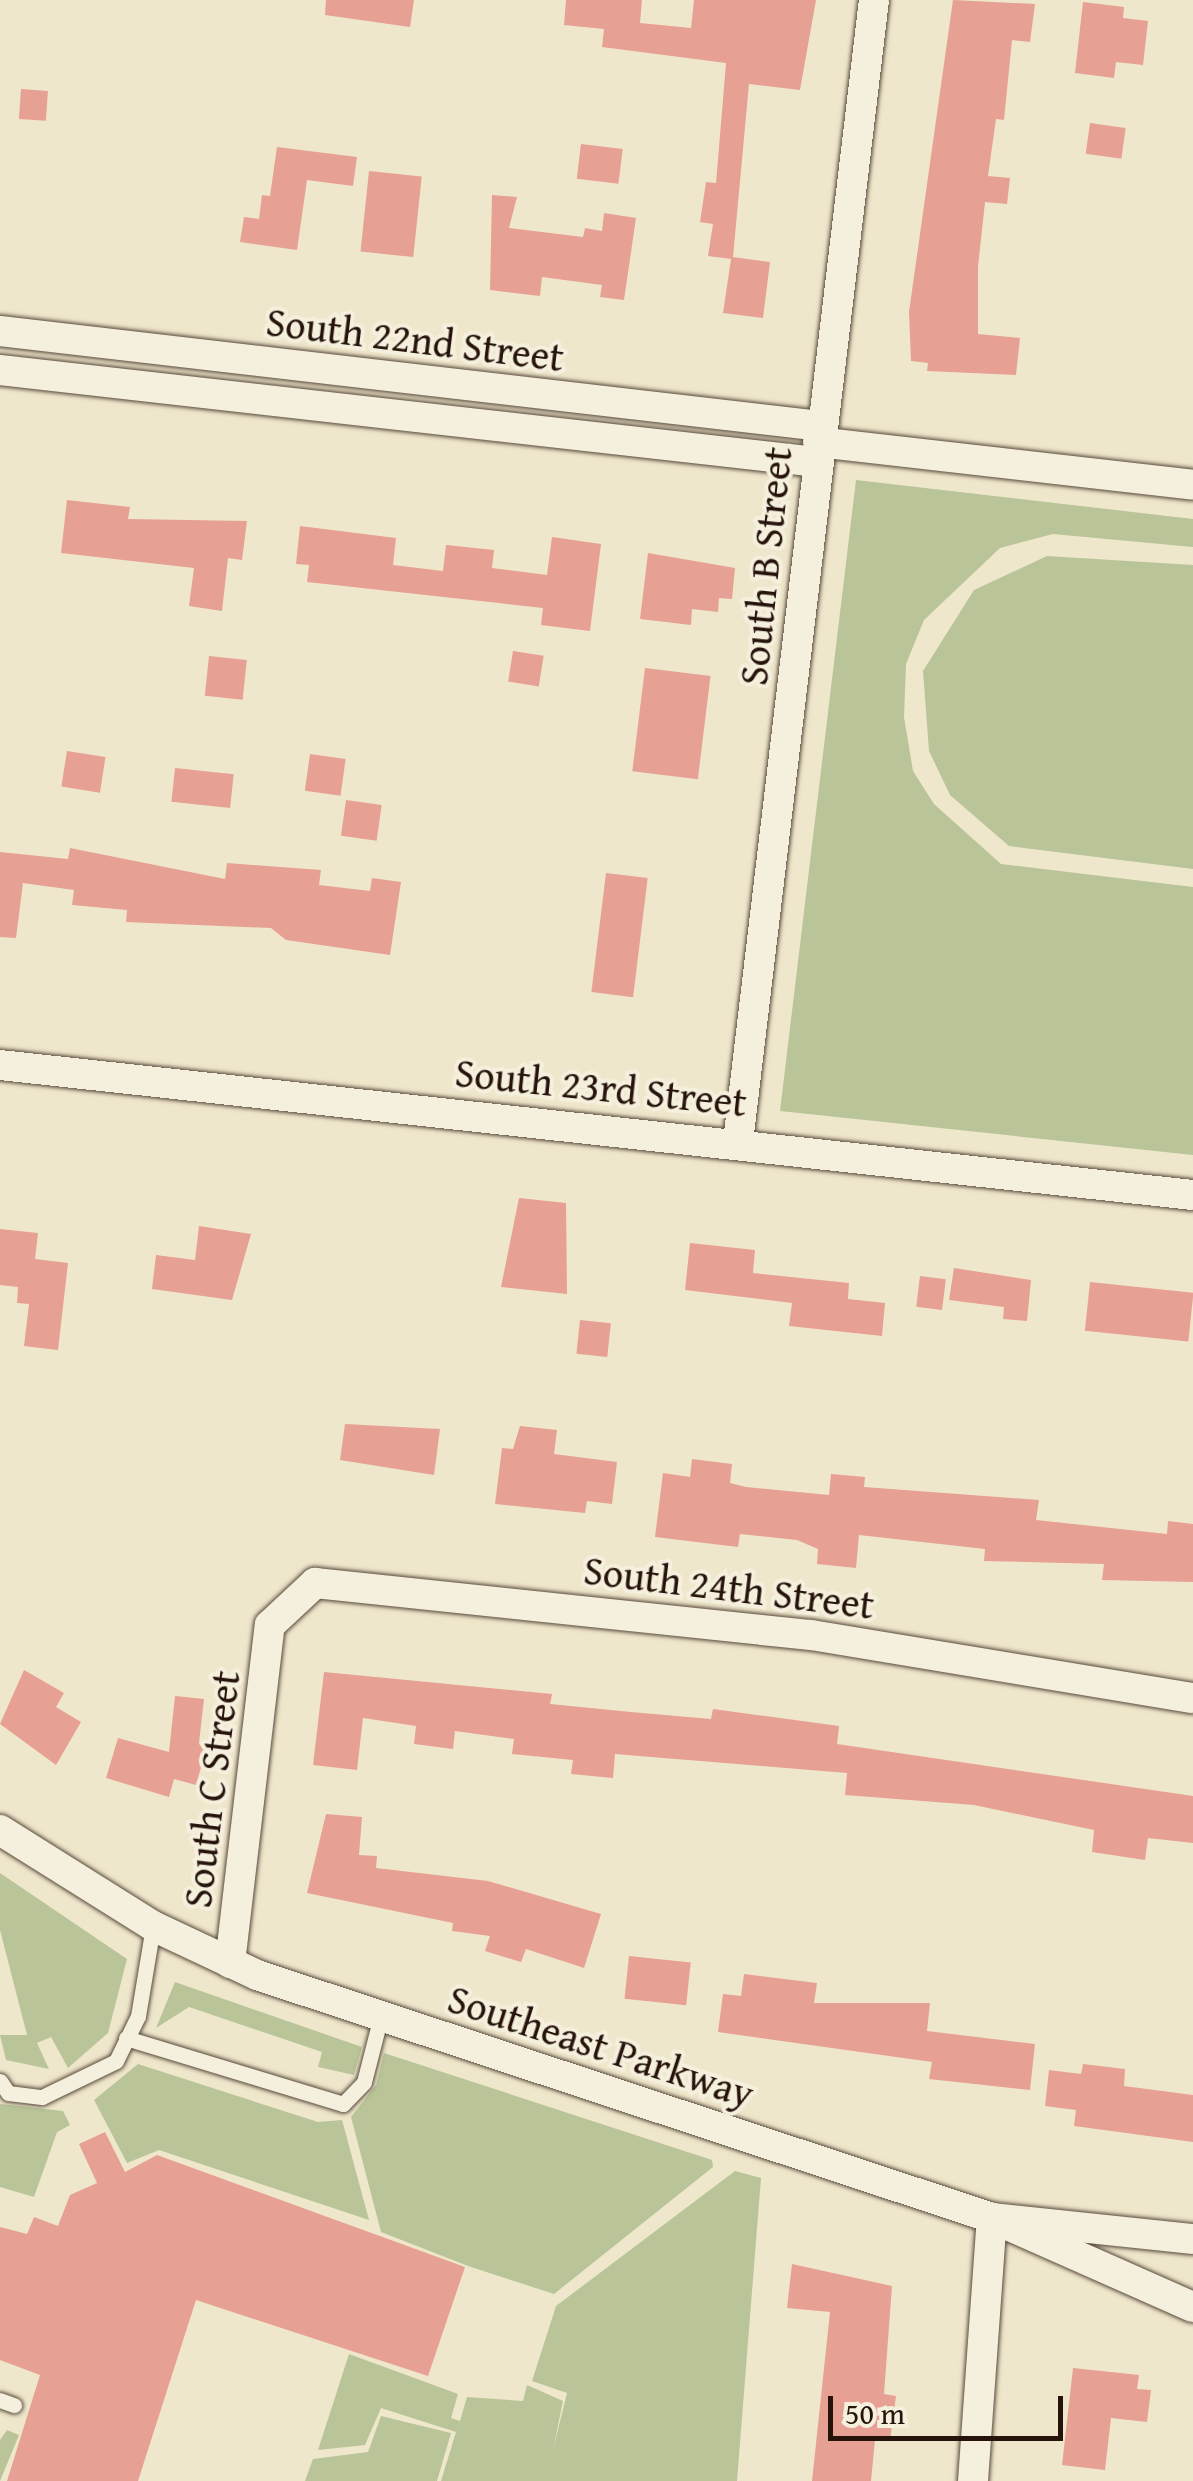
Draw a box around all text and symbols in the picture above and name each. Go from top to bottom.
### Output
street label: South 22nd Street [264,297,566,381]
street label: South B Street [729,444,801,688]
street label: South 23rd Street [453,1048,749,1126]
street label: South 24th Street [581,1545,877,1629]
street label: South C Street [173,1668,249,1910]
street label: Southeast Parkway [442,1974,760,2118]
scale bar [833,2376,1068,2438]
text: 50 m [845,2391,905,2435]

